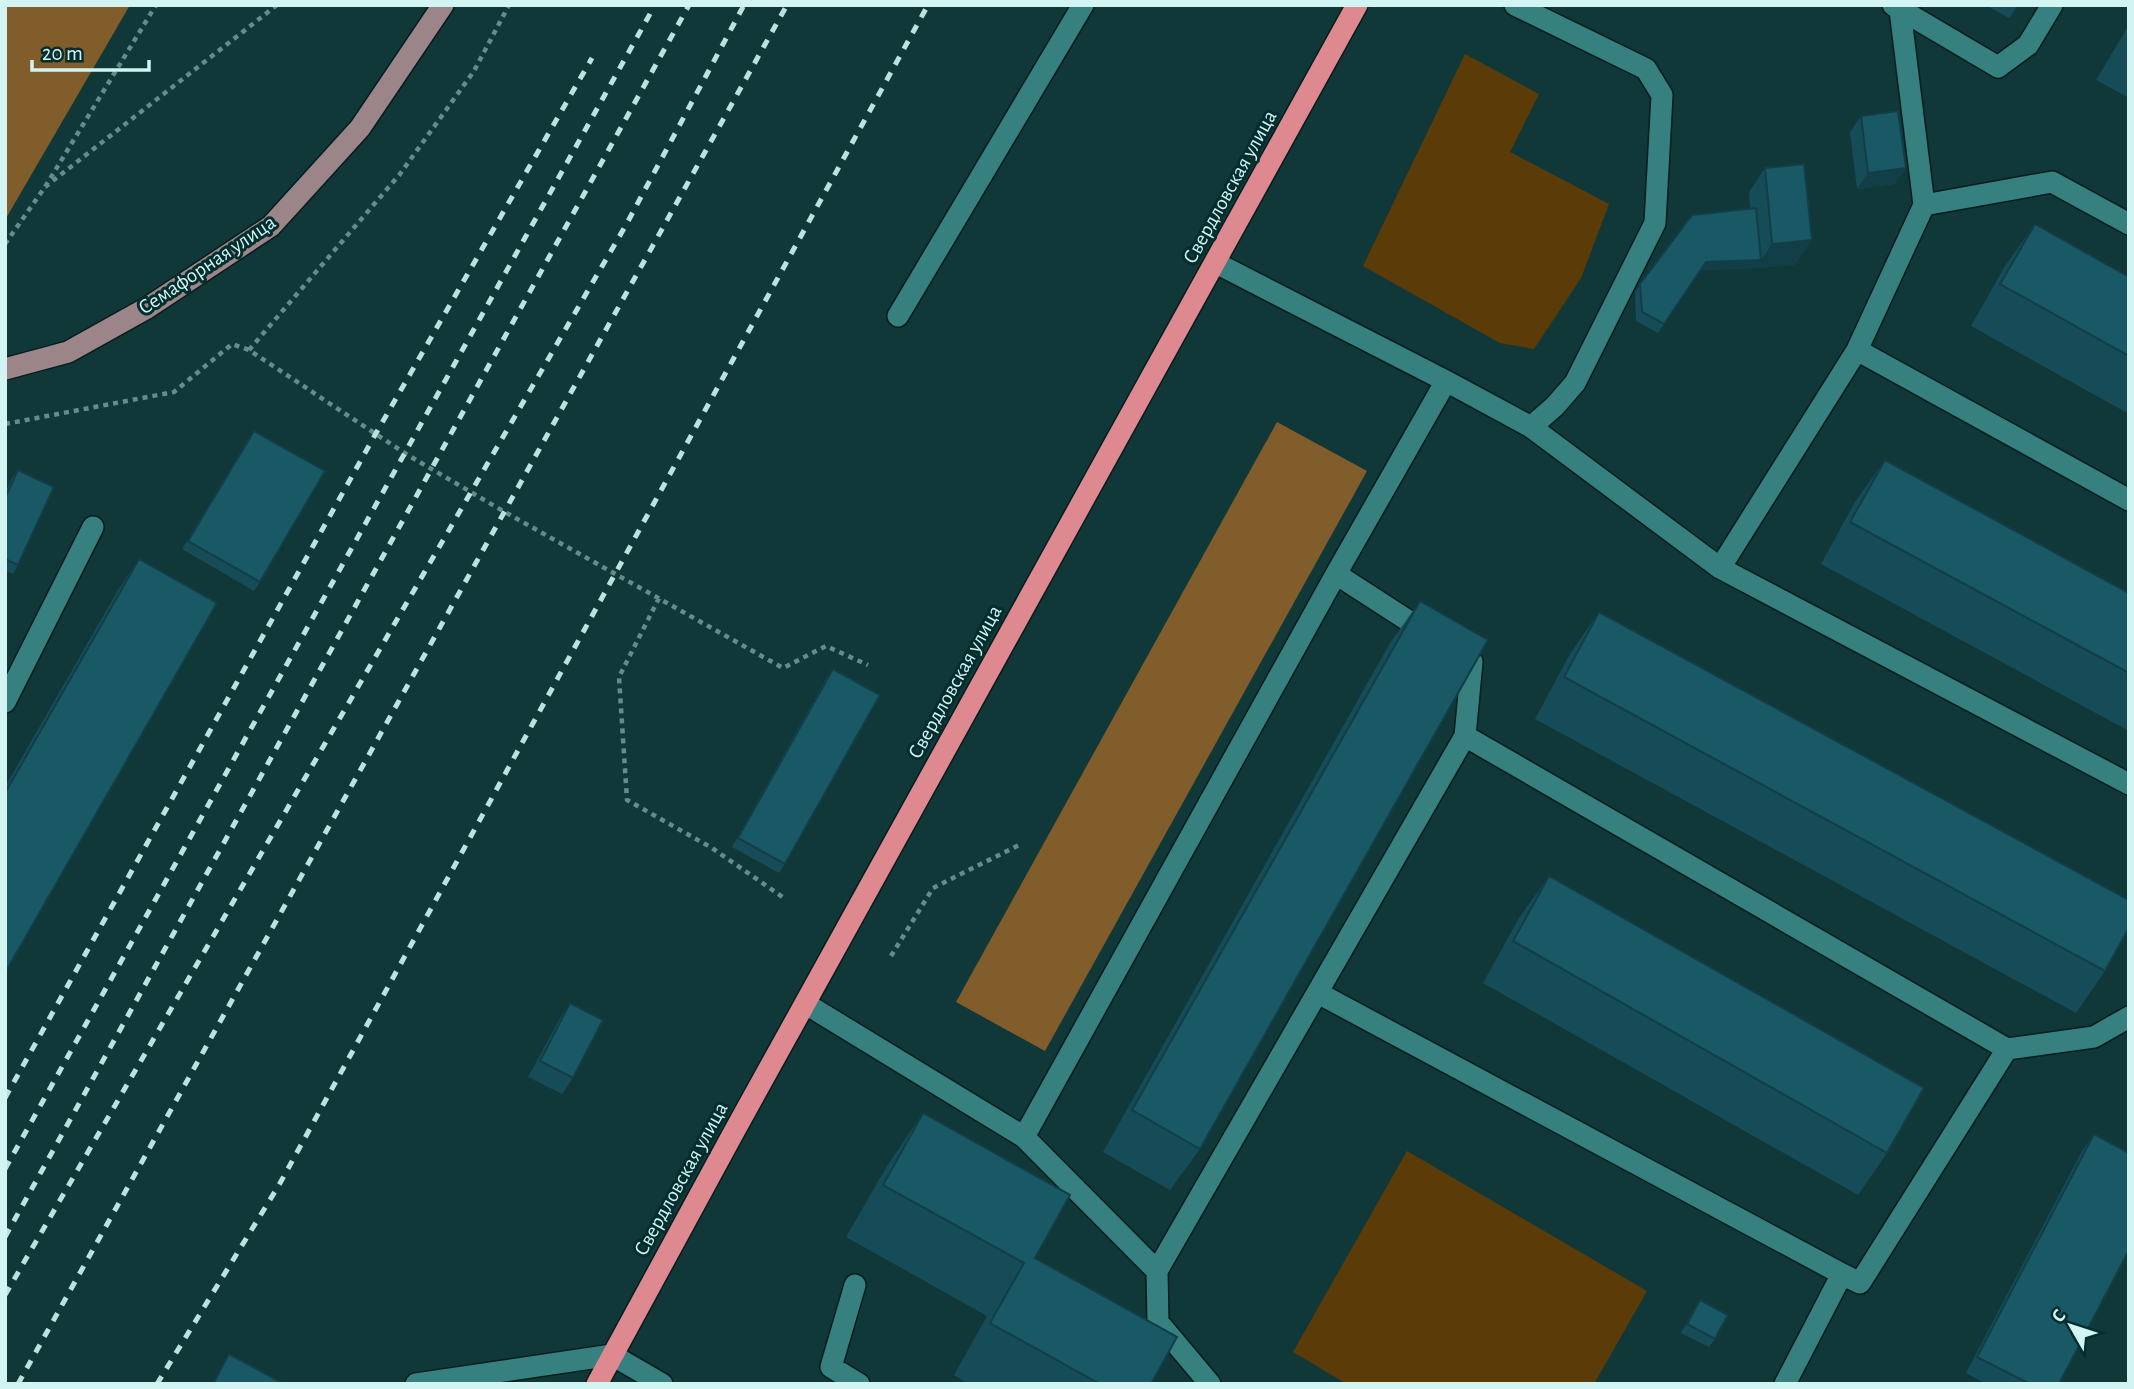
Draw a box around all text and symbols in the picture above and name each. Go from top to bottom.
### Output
scale bar [32,28,149,72]
text: 20 m [42,43,83,64]
street label: Свердловская улица [1179,107,1281,267]
street label: Семафорная улица [135,211,280,319]
street label: Свердловская улица [904,602,1006,762]
street label: Свердловская улица [630,1099,732,1259]
north arrow [2036,1291,2106,1361]
text: С [2048,1306,2070,1326]

